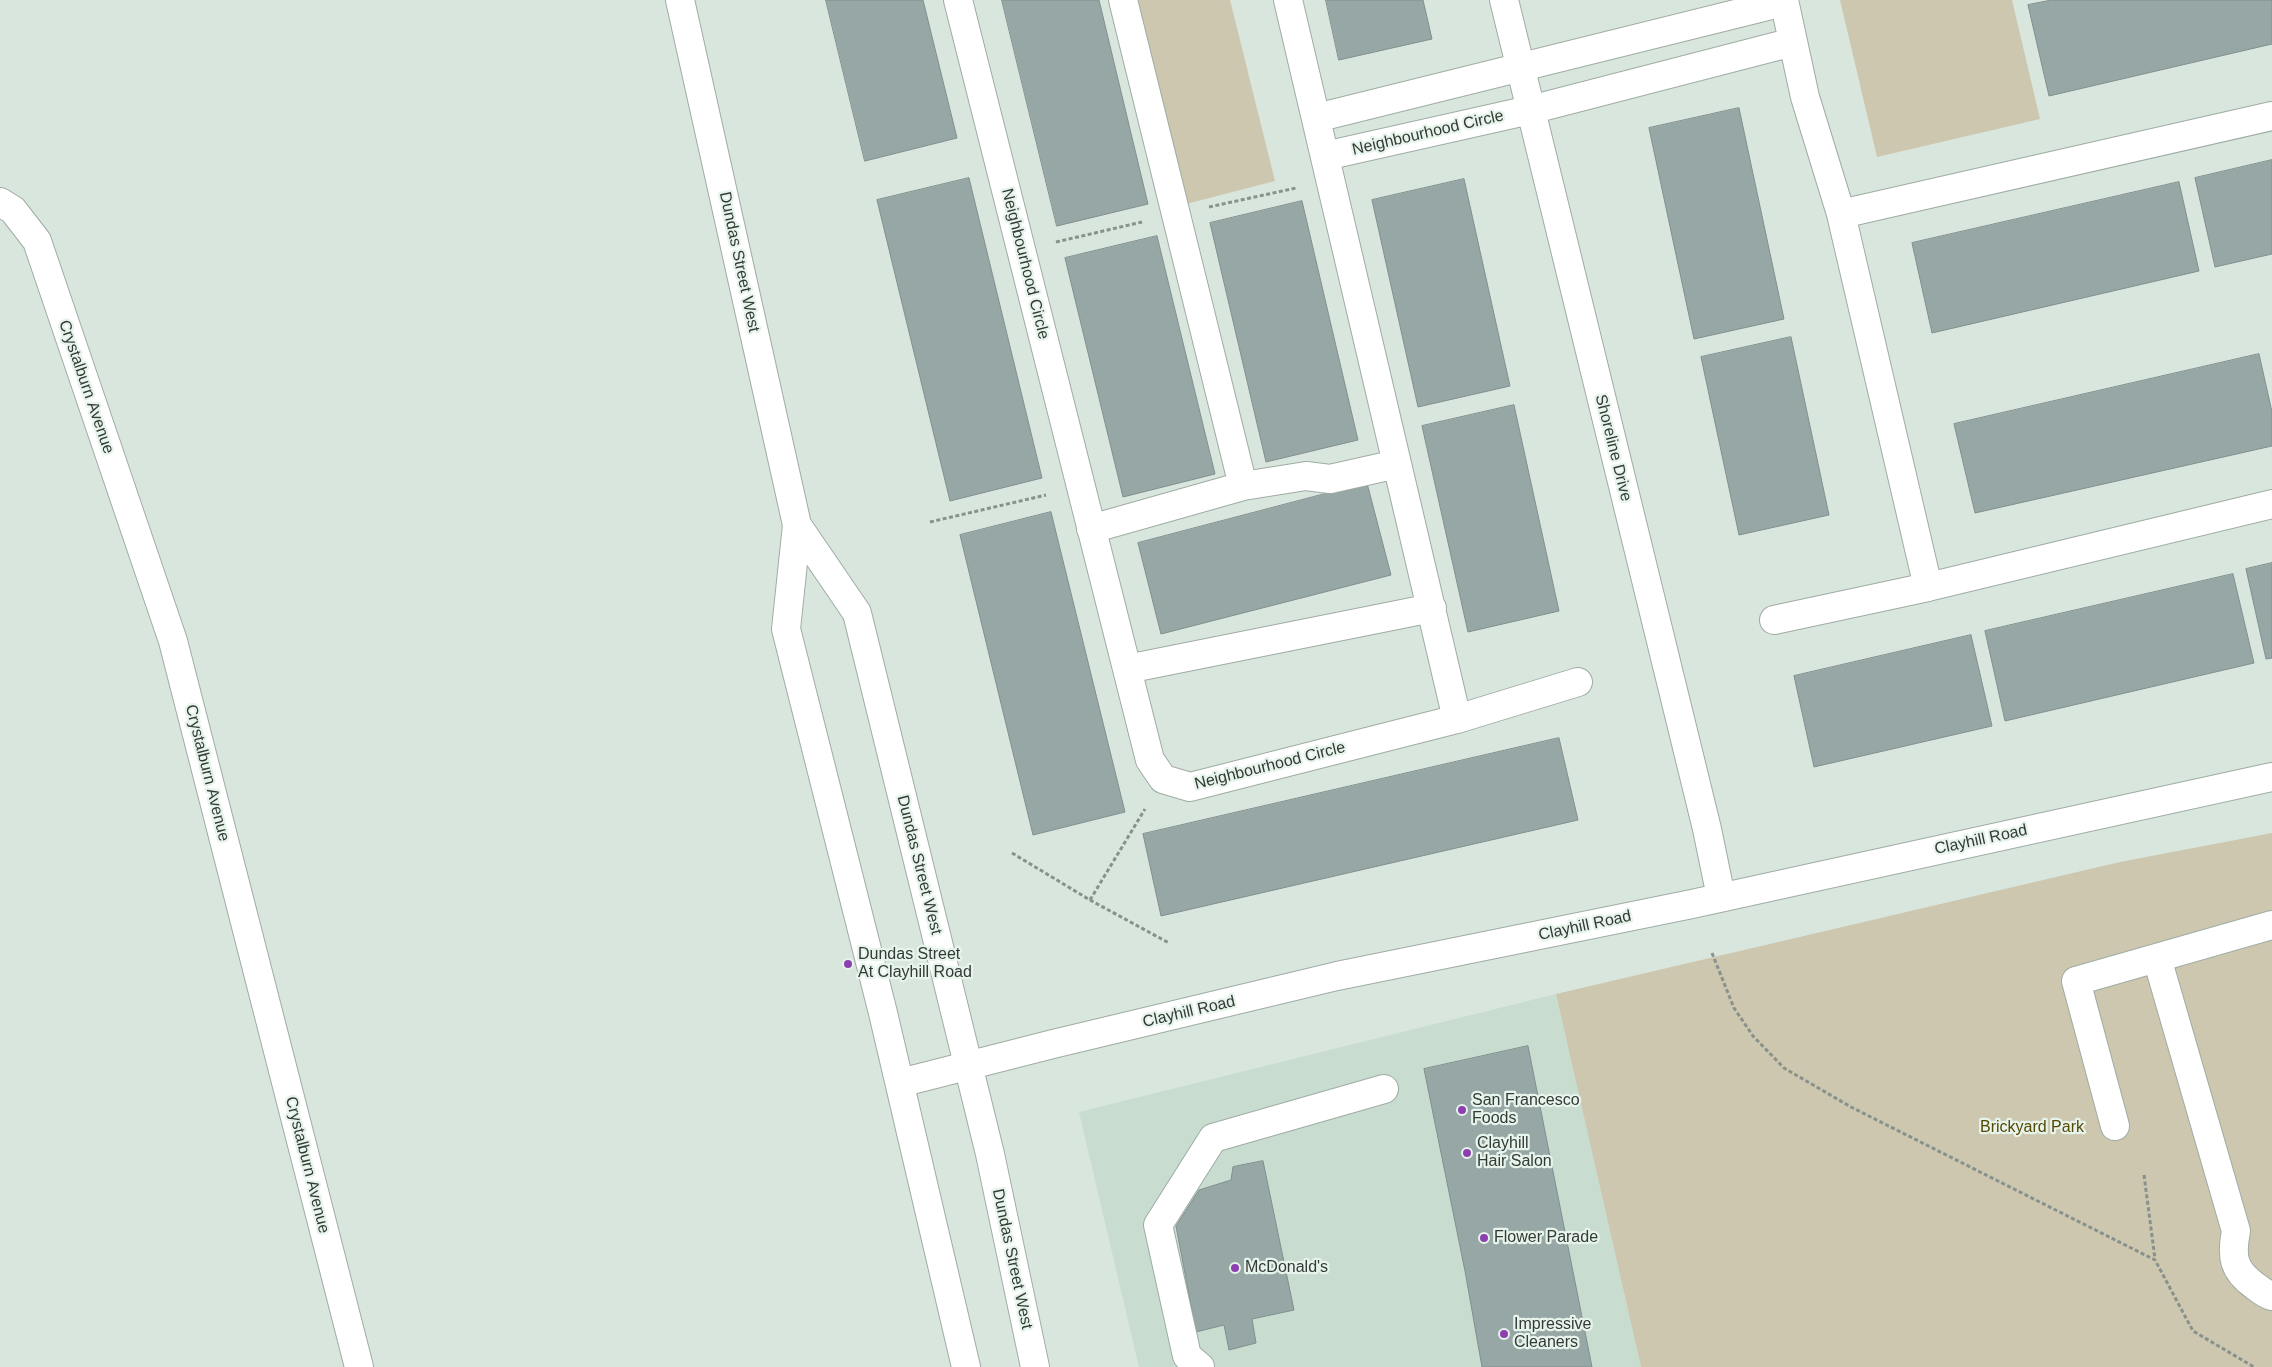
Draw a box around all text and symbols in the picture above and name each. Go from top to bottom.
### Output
street label: Neighbourhood Circle [1350,106,1506,160]
street label: Neighbourhood Circle [997,187,1053,341]
street label: Dundas Street West [715,190,763,334]
street label: Crystalburn Avenue [54,318,118,456]
street label: Shoreline Drive [1590,393,1636,503]
street label: Crystalburn Avenue [181,703,233,843]
street label: Neighbourhood Circle [1193,738,1347,794]
street label: Dundas Street West [892,793,946,937]
street label: Clayhill Road [1933,821,2029,859]
street label: Clayhill Road [1537,907,1633,945]
place label: Dundas Street At Clayhill Road [858,945,972,983]
marker: Dundas Street At Clayhill Road [842,958,854,970]
street label: Clayhill Road [1141,992,1237,1032]
place label: San Francesco Foods [1472,1091,1580,1129]
street label: Crystalburn Avenue [281,1095,333,1235]
marker: San Francesco Foods [1456,1104,1468,1116]
park label: Brickyard Park [1980,1118,2084,1138]
place label: Clayhill Hair Salon [1477,1134,1552,1172]
marker: Clayhill Hair Salon [1461,1147,1473,1159]
street label: Dundas Street West [988,1187,1036,1331]
place label: Flower Parade [1494,1228,1598,1248]
marker: Flower Parade [1478,1232,1490,1244]
place label: McDonald's [1245,1258,1328,1278]
marker: McDonald's [1229,1262,1241,1274]
place label: Impressive Cleaners [1514,1315,1591,1353]
marker: Impressive Cleaners [1498,1328,1510,1340]

